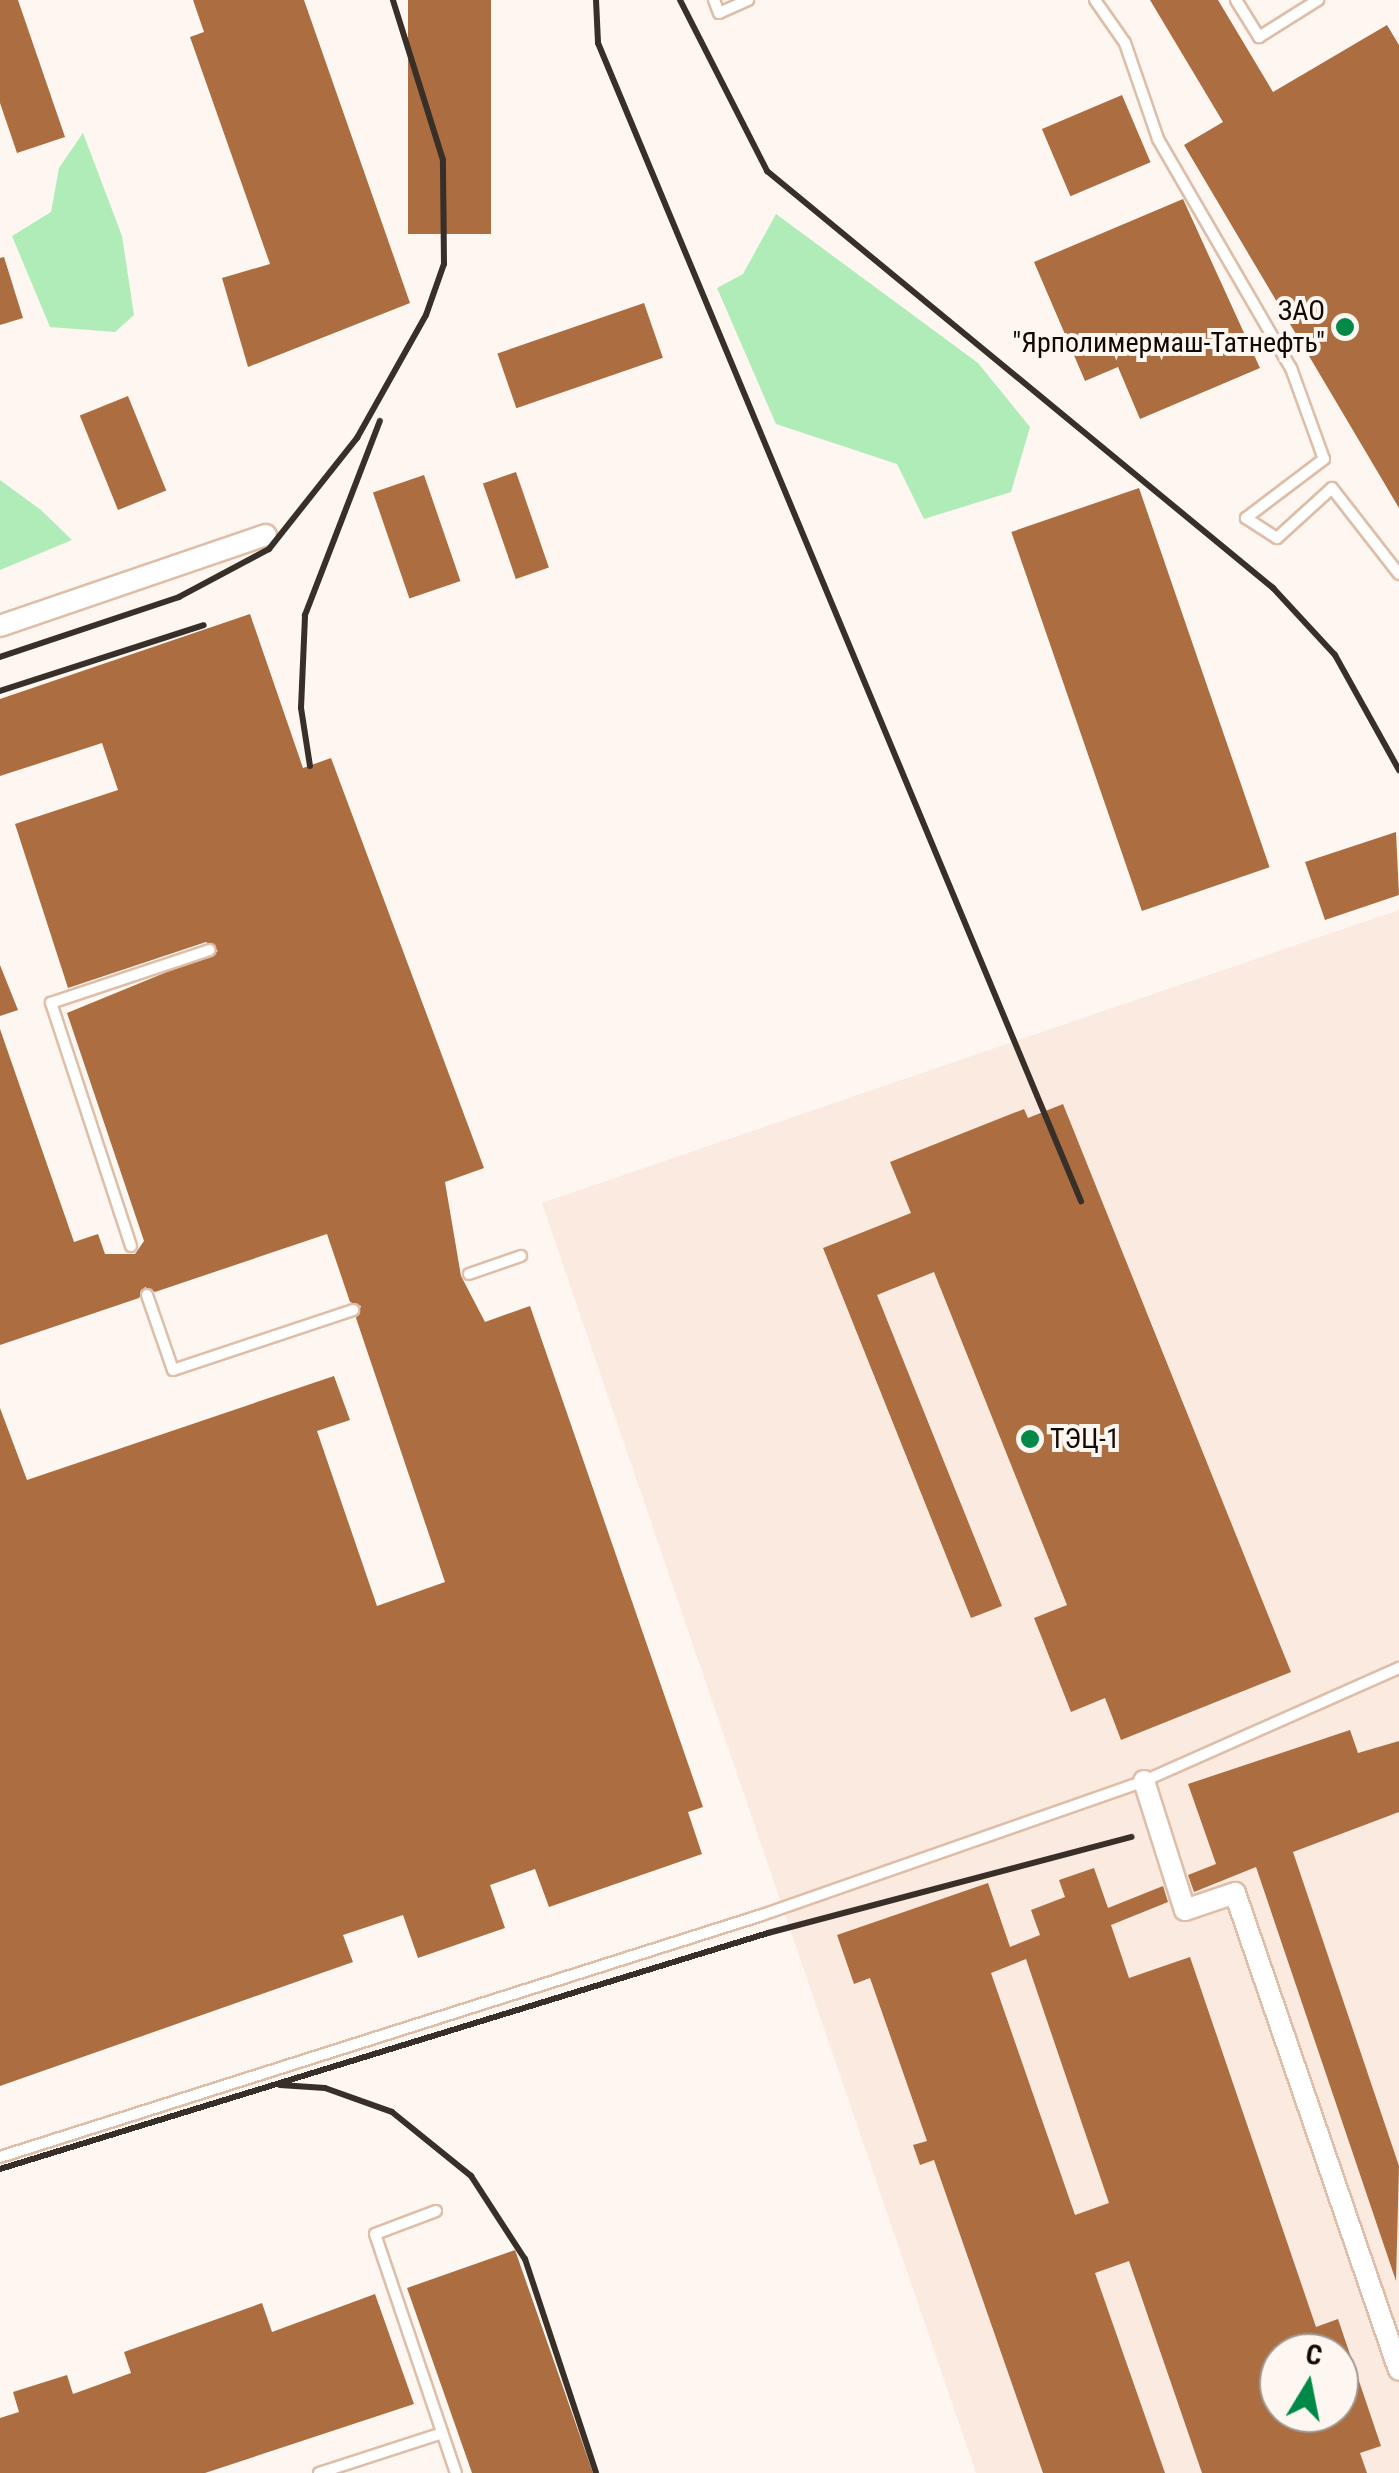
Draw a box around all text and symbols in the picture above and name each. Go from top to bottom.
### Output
place label: ЗАО "Ярполимермаш-Татнефть" [1012,294,1325,360]
marker: ЗАО "Ярполимермаш-Татнефть" [1334,316,1356,338]
place label: ТЭЦ-1 [1050,1422,1120,1456]
marker: ТЭЦ-1 [1019,1428,1041,1450]
north arrow [1259,2333,1359,2433]
text: С [1303,2337,1325,2373]

